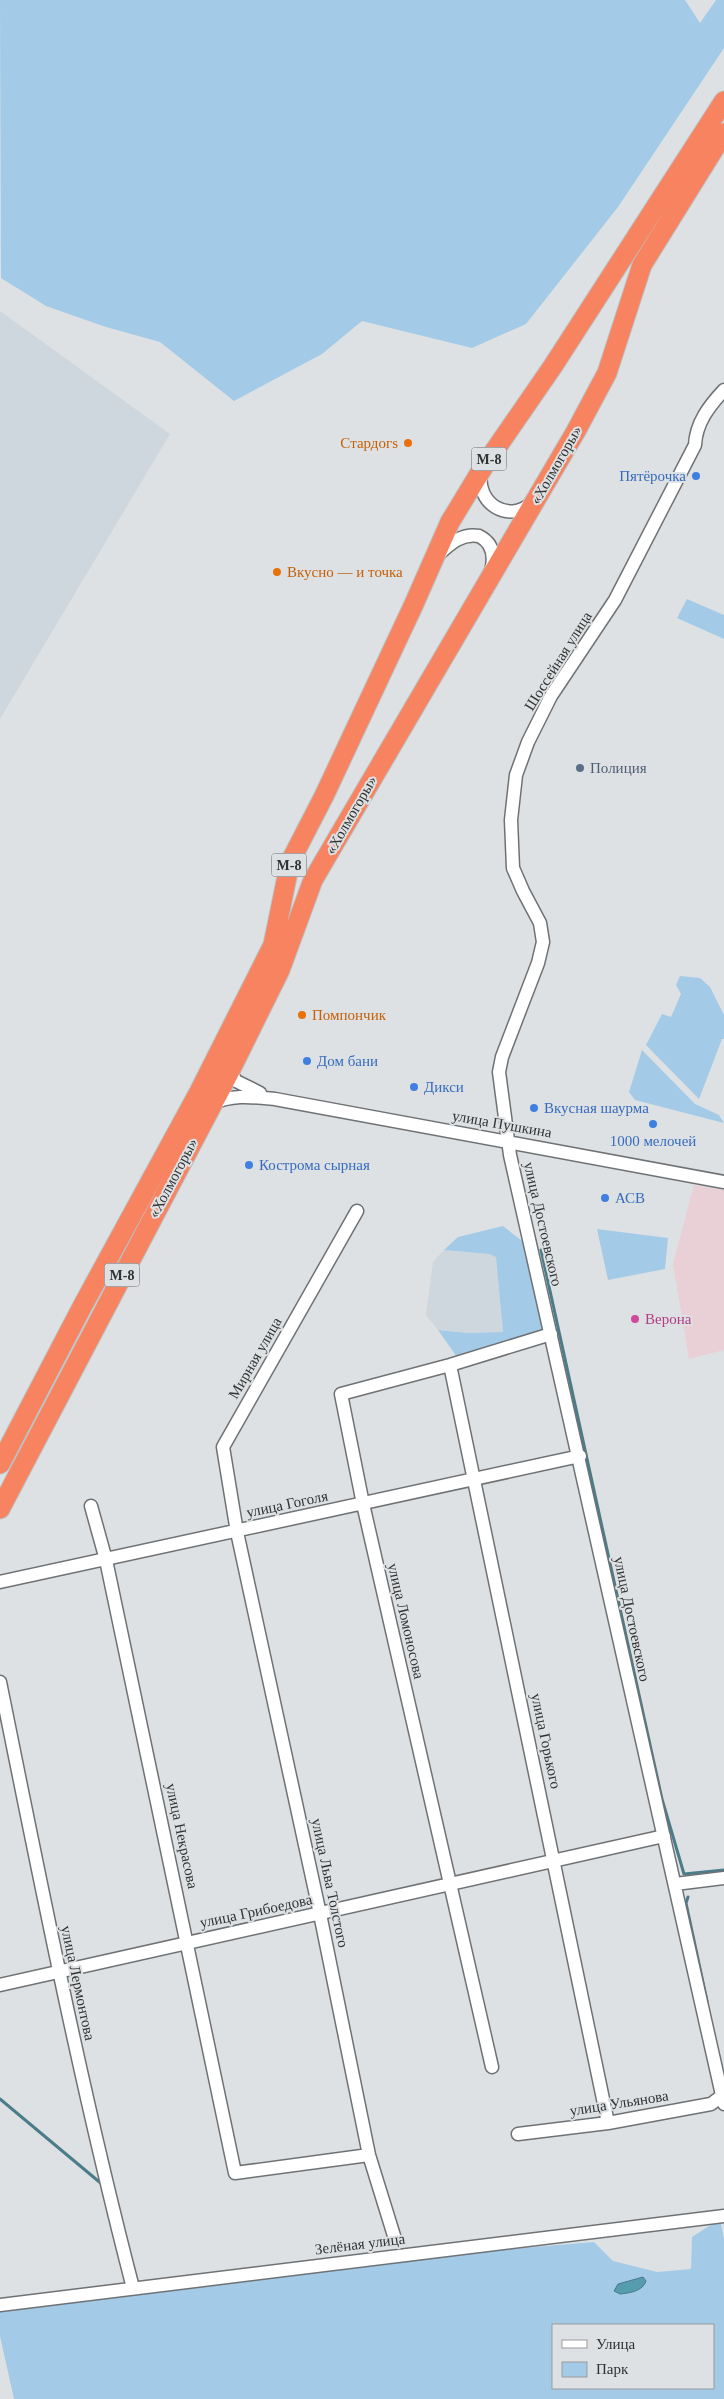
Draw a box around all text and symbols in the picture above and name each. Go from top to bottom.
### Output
street label: «Холмогоры» [527,423,585,507]
place label: Стардогs [340,435,398,451]
marker: Стардогs [402,437,414,449]
road number: М-8 [472,448,506,470]
place label: Пятёрочка [619,468,686,484]
marker: Пятёрочка [690,470,702,482]
place label: Вкусно — и точка [287,564,403,580]
marker: Вкусно — и точка [271,566,283,578]
street label: Шоссейная улица [521,608,595,713]
place label: Полиция [590,760,647,776]
marker: Полиция [574,762,586,774]
street label: «Холмогоры» [322,773,380,857]
road number: М-8 [272,854,306,876]
place label: Помпончик [312,1007,387,1023]
marker: Помпончик [296,1009,308,1021]
place label: Дом бани [317,1053,378,1069]
marker: Дом бани [301,1055,313,1067]
place label: Дикси [424,1079,464,1095]
marker: Дикси [408,1081,420,1093]
place label: Вкусная шаурма [544,1100,649,1116]
marker: Вкусная шаурма [528,1102,540,1114]
street label: улица Пушкина [451,1107,553,1141]
marker: 1000 мелочей [647,1118,659,1130]
place label: 1000 мелочей [610,1133,696,1149]
street label: «Холмогоры» [145,1136,201,1220]
place label: Кострома сырная [259,1157,370,1173]
marker: Кострома сырная [243,1159,255,1171]
street label: улица Достоевского [521,1160,565,1288]
place label: АСВ [615,1190,645,1206]
marker: АСВ [599,1192,611,1204]
road number: М-8 [104,1264,140,1286]
place label: Верона [645,1311,692,1327]
marker: Верона [629,1313,641,1325]
street label: Мирная улица [225,1314,285,1402]
street label: улица Гоголя [245,1488,329,1520]
street label: улица Достоевского [611,1555,653,1683]
street label: улица Ломоносова [385,1562,427,1681]
street label: улица Горького [528,1692,564,1790]
street label: улица Некрасова [163,1782,201,1891]
street label: улица Льва Толстого [308,1817,352,1949]
street label: улица Грибоедова [198,1891,314,1931]
street label: улица Лермонтова [58,1924,98,2042]
street label: улица Ульянова [568,2087,670,2119]
street label: Зелёная улица [314,2230,406,2257]
legend [552,2324,714,2389]
text: Улица [596,2336,635,2352]
text: Парк [596,2361,629,2377]

